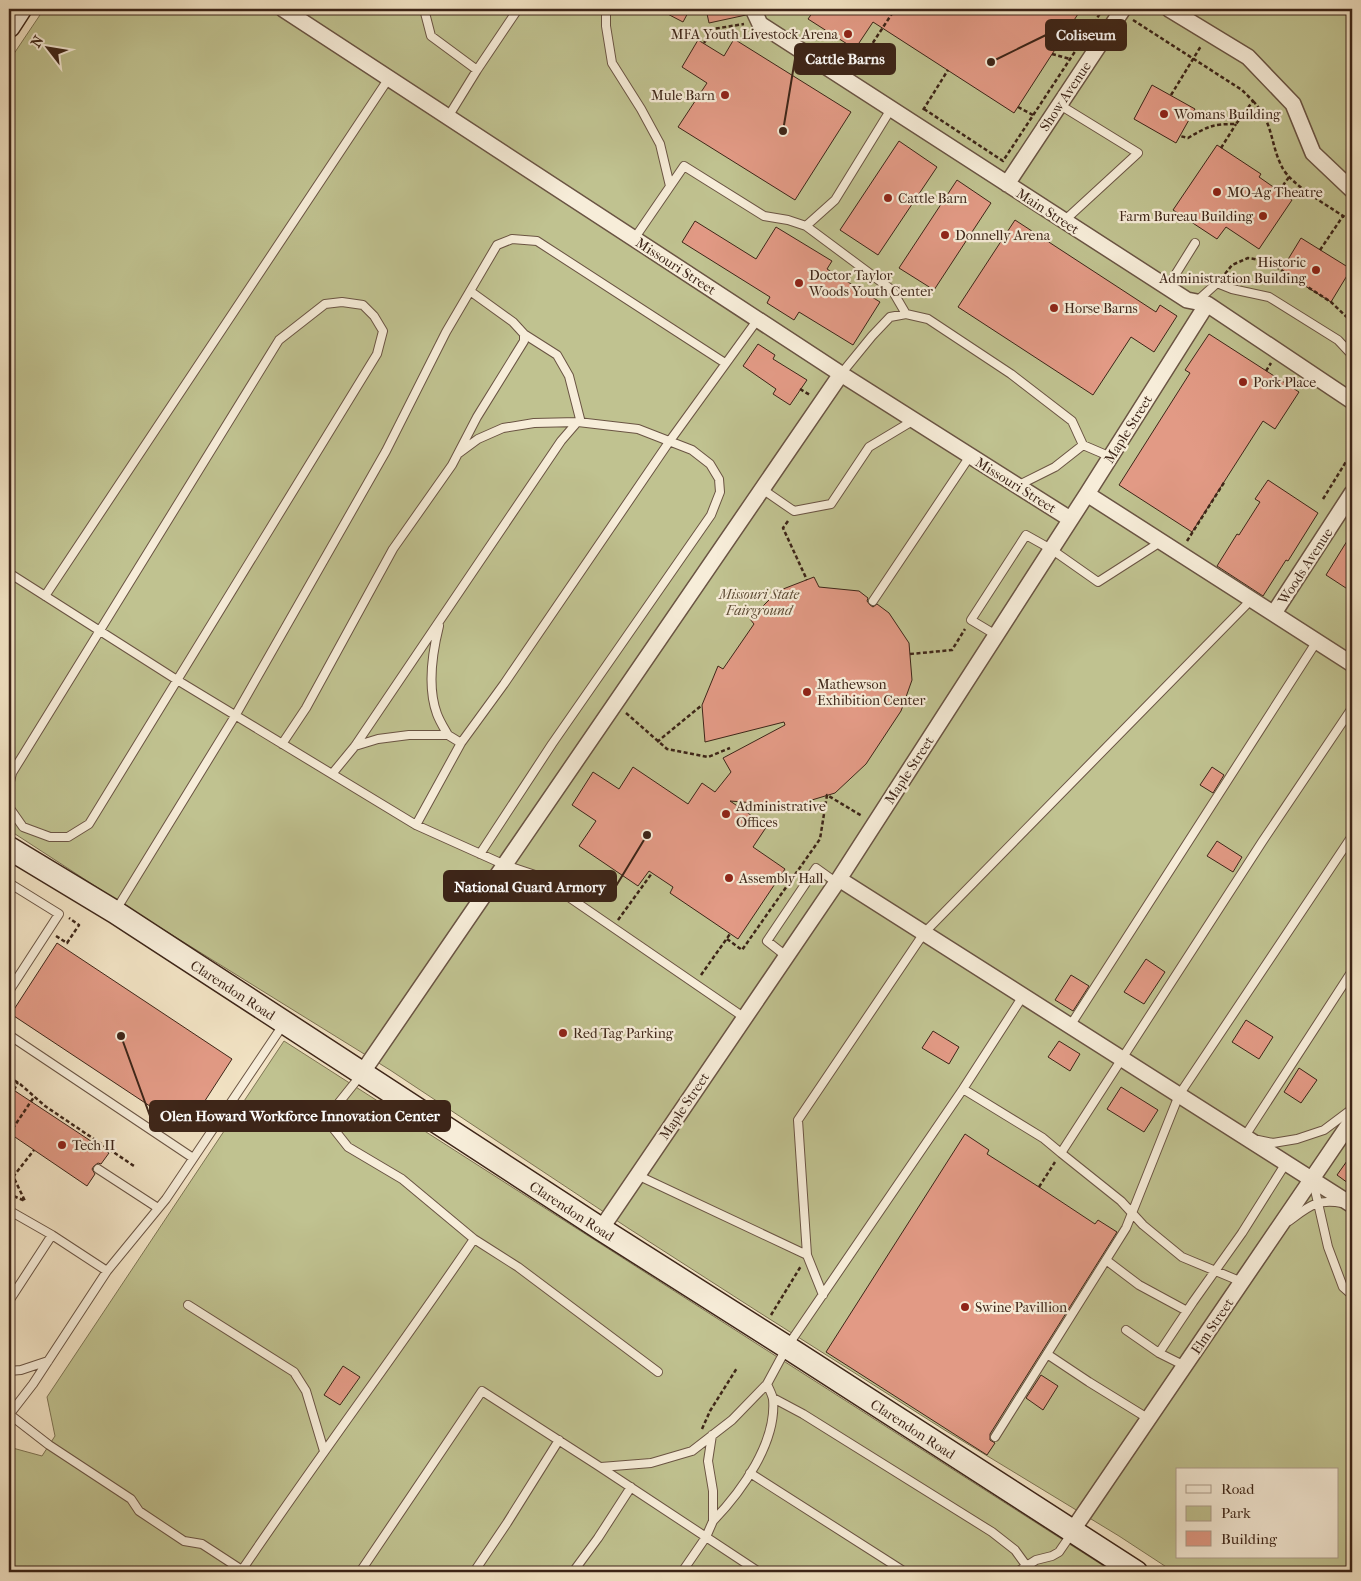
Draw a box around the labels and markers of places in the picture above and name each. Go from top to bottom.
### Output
callout: Coliseum [1046,20,1126,50]
place label: MFA Youth Livestock Arena [671,26,839,43]
marker: MFA Youth Livestock Arena [842,28,854,40]
callout: Cattle Barns [795,44,895,74]
place label: Mule Barn [651,87,715,104]
marker: Mule Barn [719,89,731,101]
place label: Womans Building [1173,106,1281,123]
marker: Womans Building [1158,108,1170,120]
place label: MO-Ag Theatre [1227,184,1323,201]
marker: MO-Ag Theatre [1211,186,1223,198]
place label: Cattle Barn [898,190,967,207]
marker: Cattle Barn [882,192,894,204]
place label: Farm Bureau Building [1119,208,1254,225]
marker: Farm Bureau Building [1257,210,1269,222]
place label: Donnelly Arena [955,227,1051,244]
marker: Donnelly Arena [939,229,951,241]
place label: Historic Administration Building [1158,254,1307,287]
marker: Historic Administration Building [1310,264,1322,276]
place label: Doctor Taylor Woods Youth Center [808,267,933,300]
marker: Doctor Taylor Woods Youth Center [793,277,805,289]
place label: Horse Barns [1064,300,1138,317]
marker: Horse Barns [1048,302,1060,314]
place label: Pork Place [1253,374,1316,391]
marker: Pork Place [1237,376,1249,388]
place label: Mathewson Exhibition Center [817,676,925,709]
marker: Mathewson Exhibition Center [801,686,813,698]
place label: Administrative Offices [735,798,826,831]
marker: Administrative Offices [720,808,732,820]
place label: Assembly Hall [738,870,824,887]
callout: National Guard Armory [444,871,616,901]
marker: Assembly Hall [723,872,735,884]
place label: Red Tag Parking [573,1025,674,1042]
marker: Red Tag Parking [557,1027,569,1039]
callout: Olen Howard Workforce Innovation Center [150,1101,450,1131]
place label: Tech II [72,1137,116,1154]
marker: Tech II [56,1139,68,1151]
place label: Swine Pavillion [975,1299,1067,1316]
marker: Swine Pavillion [959,1301,971,1313]

